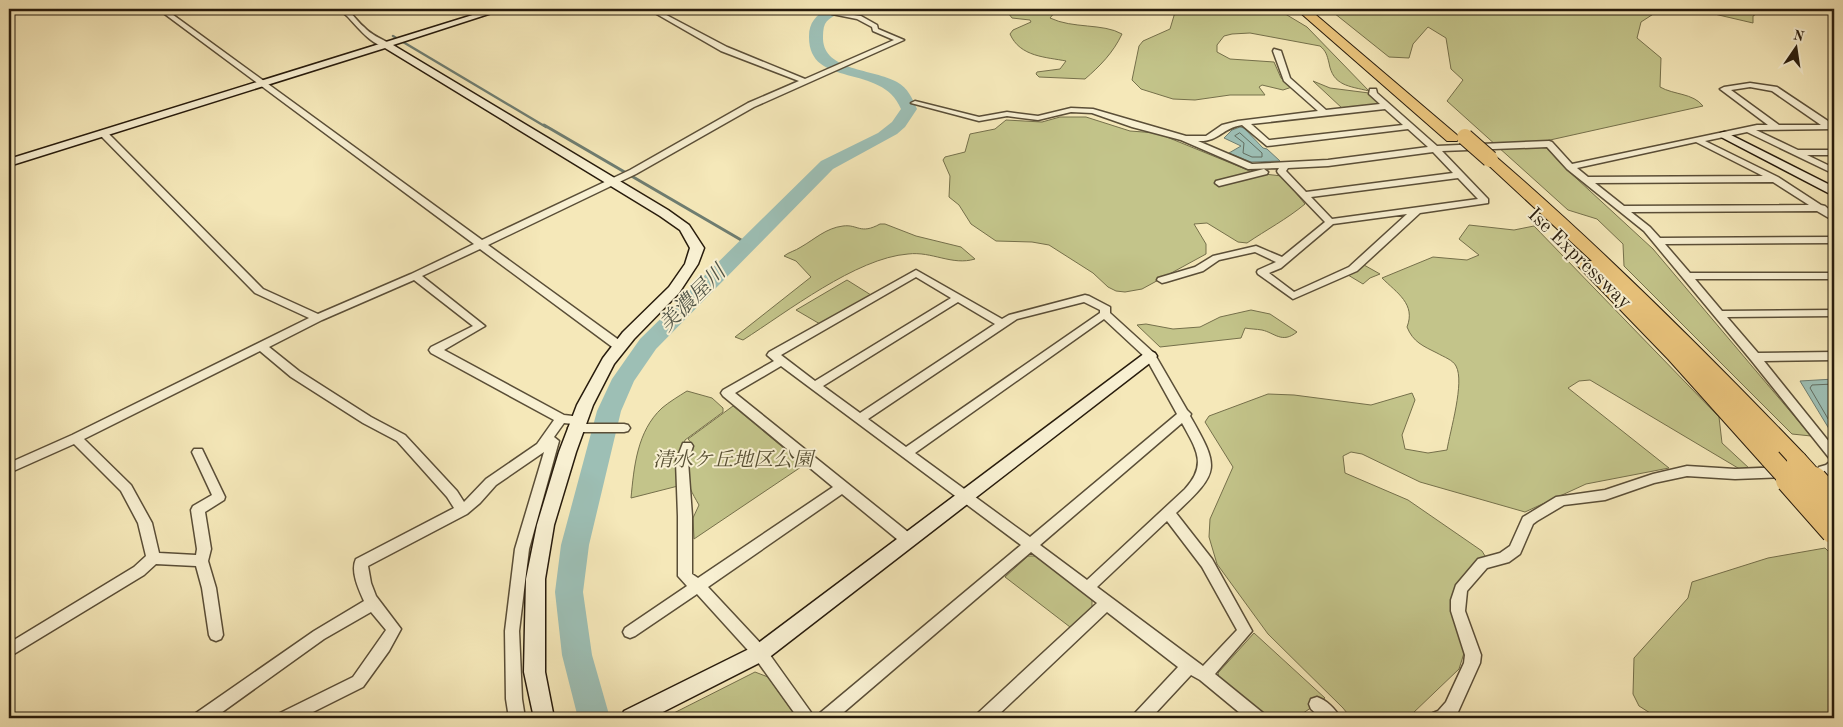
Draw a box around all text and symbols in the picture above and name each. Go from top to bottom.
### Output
north arrow [1770,22,1820,72]
text: N [1792,28,1806,44]
street label: Ise Expressway [1523,205,1635,314]
water label: 美濃屋川 [654,259,732,336]
park label: 清水ケ丘地区公園 [653,449,816,471]

